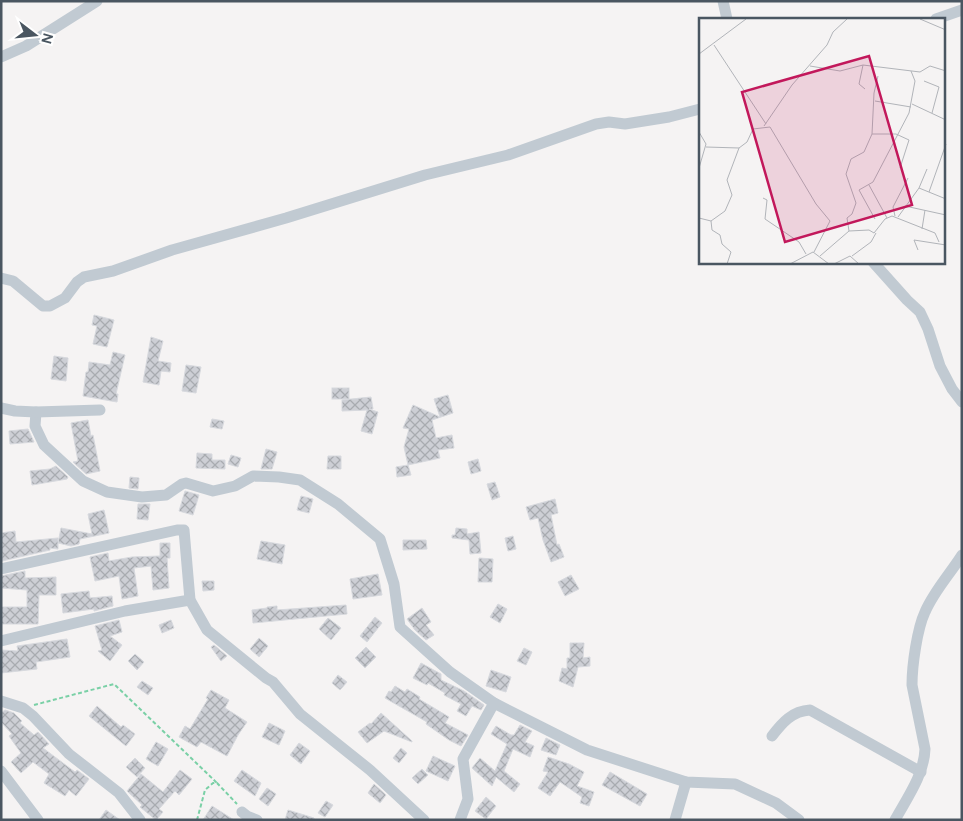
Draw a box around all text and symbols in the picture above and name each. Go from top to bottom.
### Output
north arrow [10,10,60,60]
inset map [699,18,946,264]
text: N [37,31,58,46]

